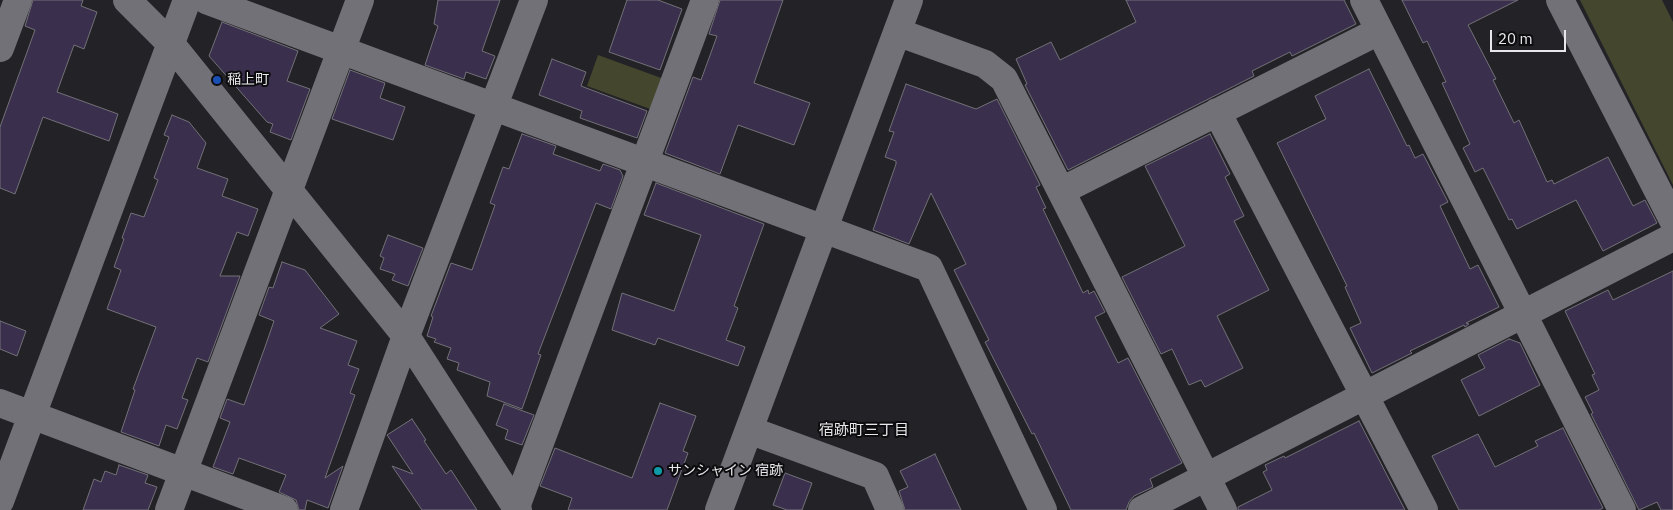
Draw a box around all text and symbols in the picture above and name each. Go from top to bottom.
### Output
scale bar [1493,20,1569,52]
text: 20 m [1498,29,1533,48]
place label: 稲上町 [227,72,269,88]
marker: 稲上町 [211,74,223,86]
district label: 宿跡町三丁目 [819,422,909,440]
place label: サンシャイン 宿跡 [668,463,783,479]
marker: サンシャイン 宿跡 [652,465,664,477]

